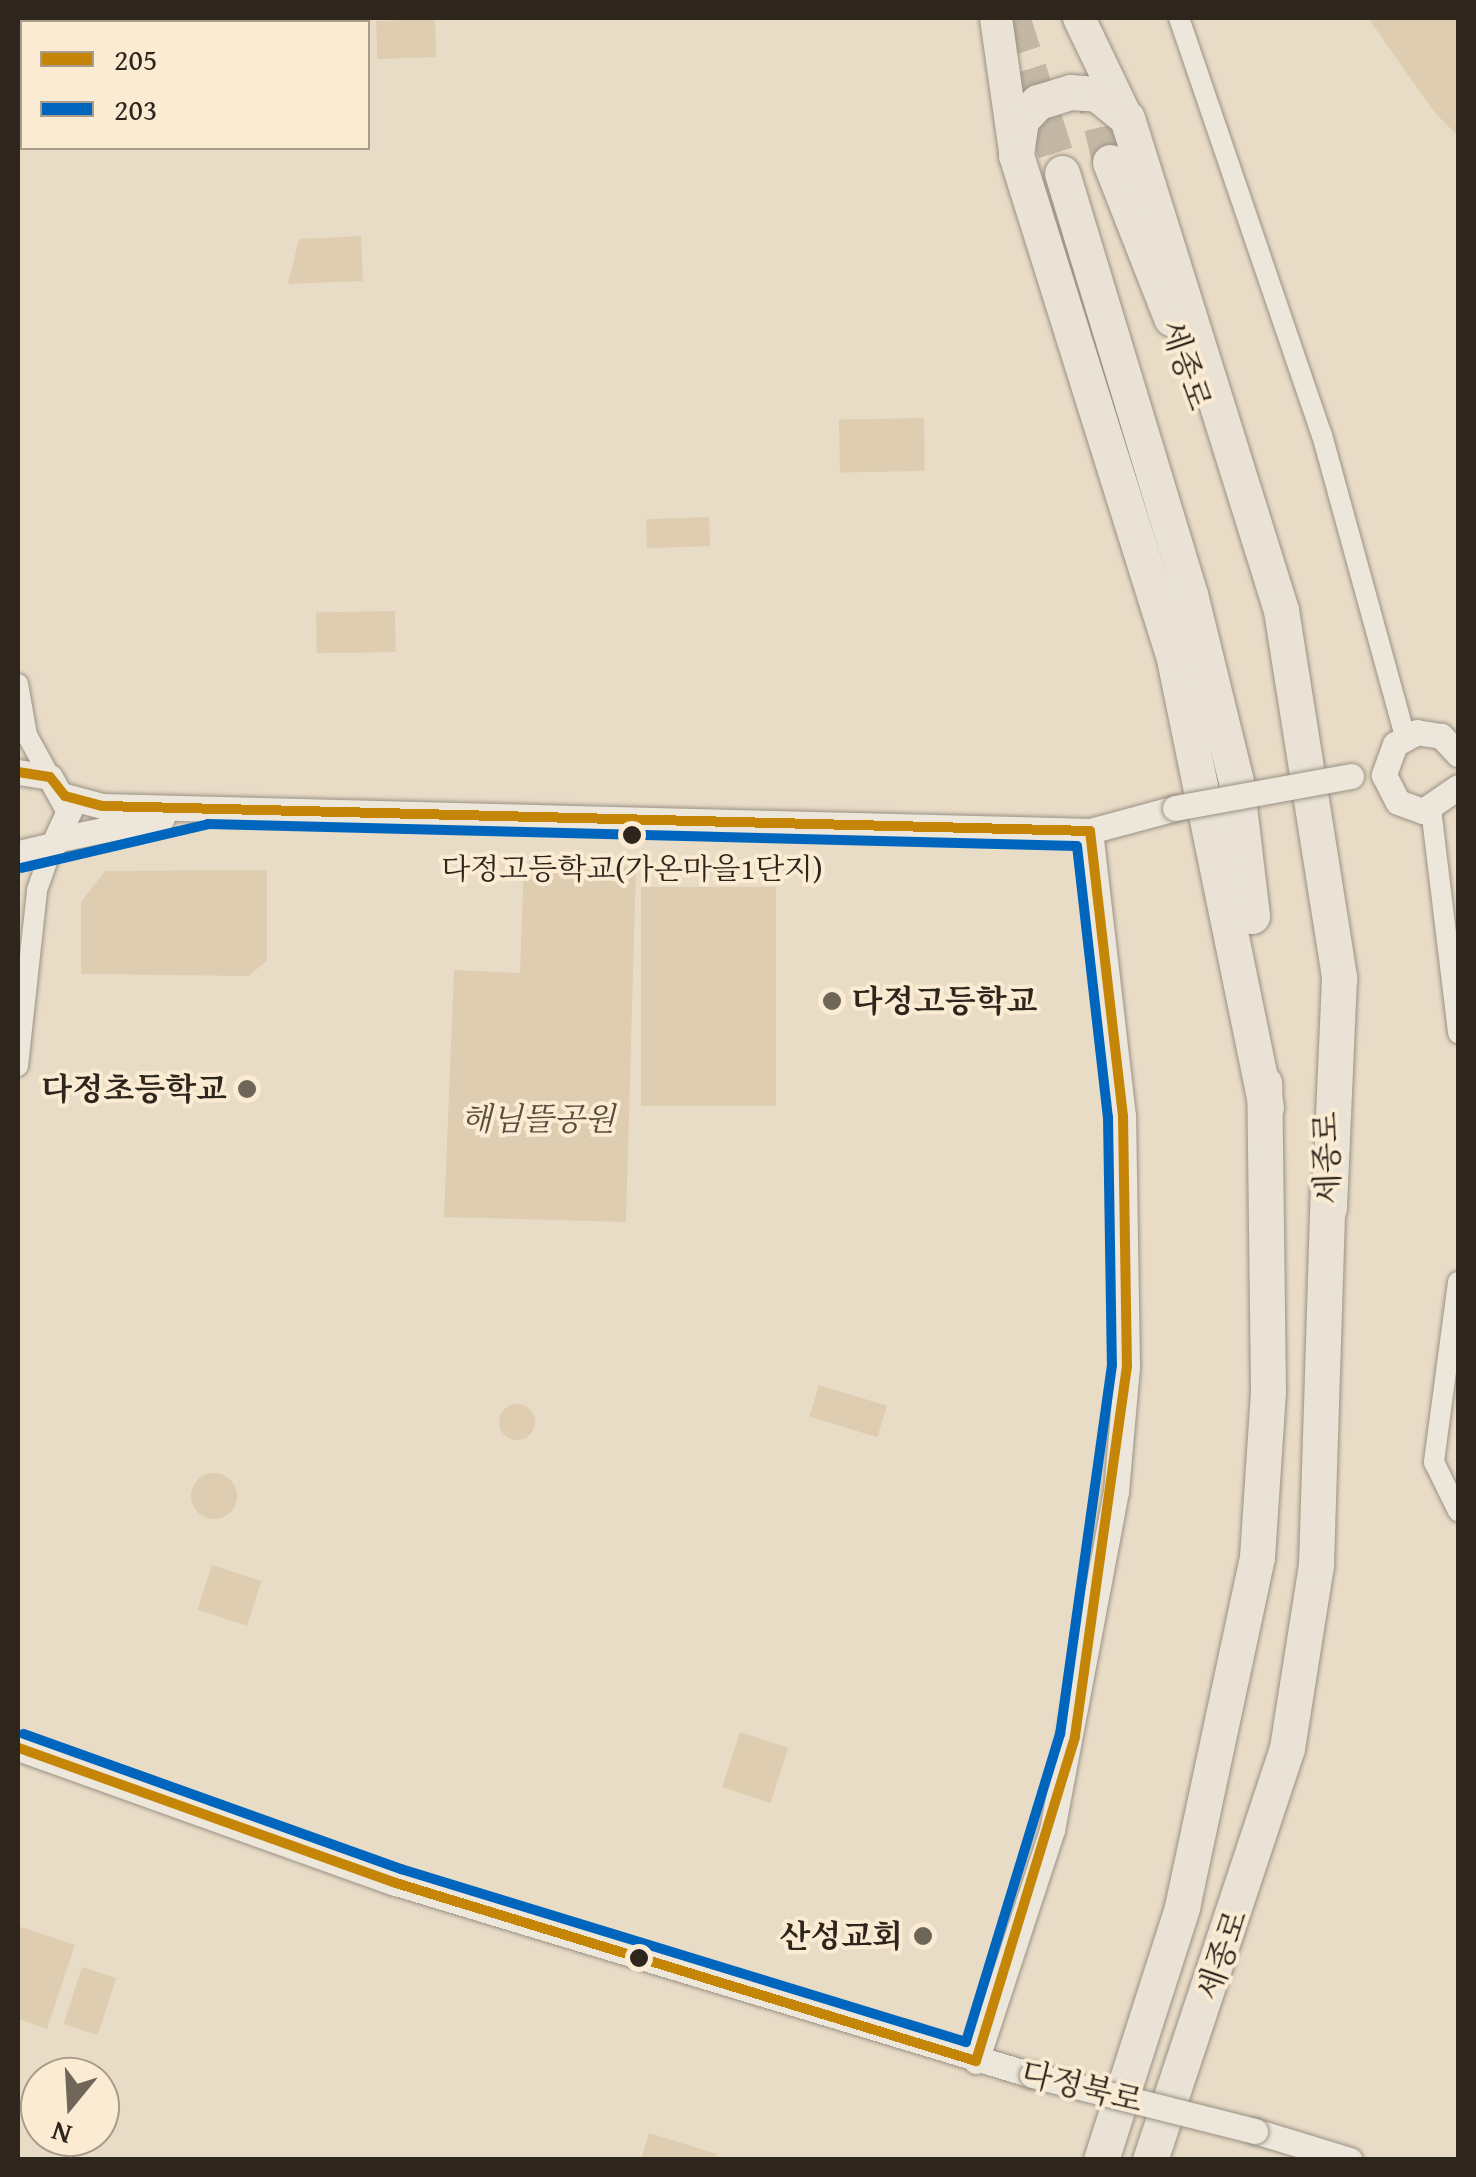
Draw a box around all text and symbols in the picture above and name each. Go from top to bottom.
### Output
legend [20,20,370,150]
text: 205 [114,37,157,81]
text: 203 [114,87,157,131]
street label: 세종로 [1153,315,1219,415]
marker: 다정고등학교(가온마을1단지) [622,825,642,845]
place label: 다정고등학교(가온마을1단지) [441,850,823,886]
place label: 다정고등학교 [852,982,1037,1020]
marker: 다정고등학교 [821,990,843,1012]
place label: 다정초등학교 [42,1070,227,1108]
marker: 다정초등학교 [236,1078,258,1100]
park label: 해님뜰공원 [461,1100,615,1138]
street label: 세종로 [1306,1111,1348,1205]
street label: 세종로 [1189,1905,1255,2005]
place label: 산성교회 [779,1917,903,1955]
marker: 산성교회 [912,1925,934,1947]
unlabelled marker [629,1948,649,1968]
street label: 다정북로 [1017,2053,1147,2121]
north arrow [20,2057,120,2157]
text: N [46,2112,76,2156]

